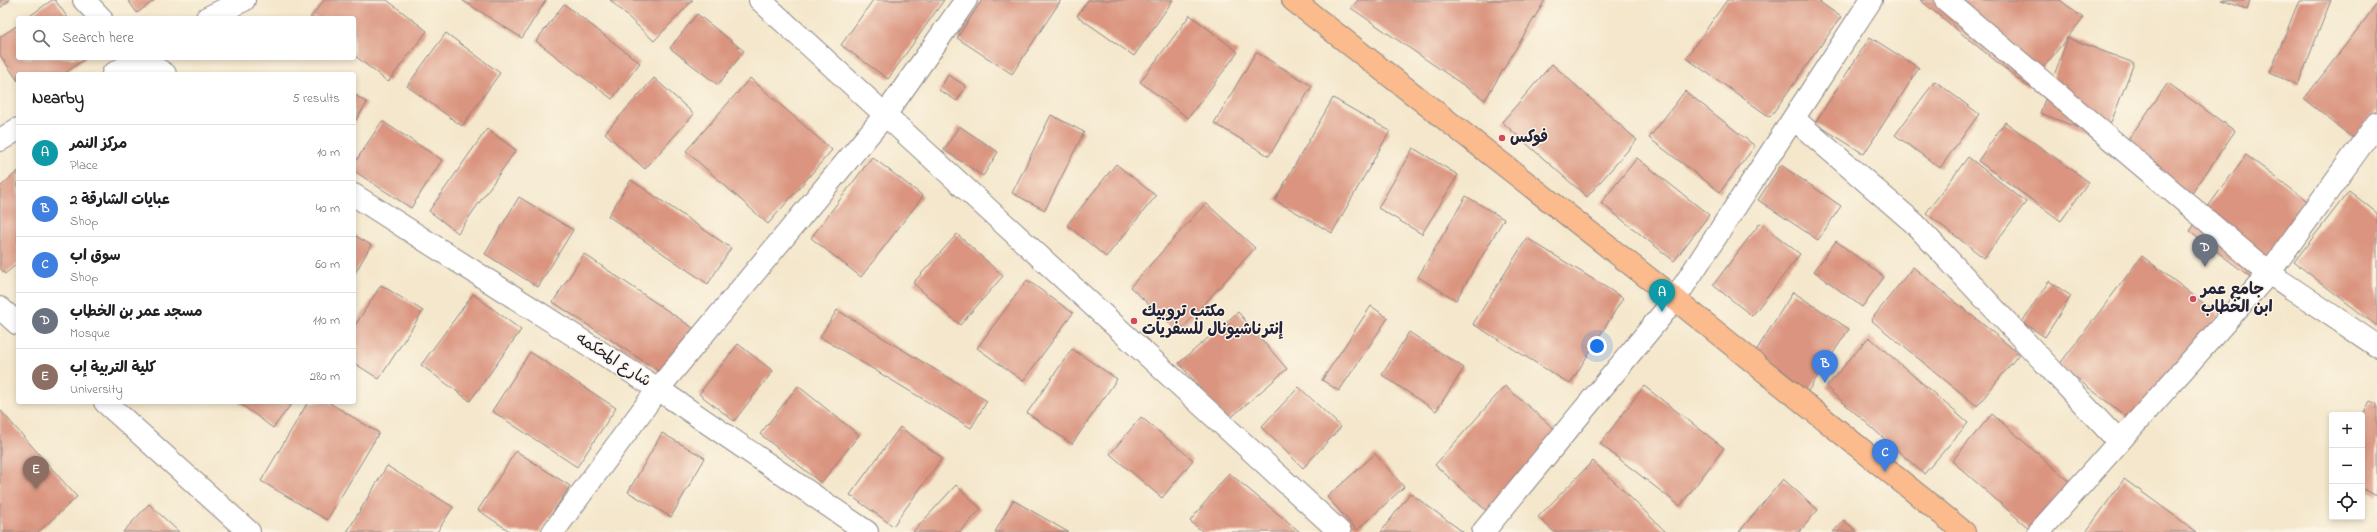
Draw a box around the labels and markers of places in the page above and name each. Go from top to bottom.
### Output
place label: فوكس [1510,126,1548,150]
marker: فوكس [1497,133,1507,143]
pin: D [2192,234,2218,267]
place label: جامع عمر ابن الخطاب [2199,278,2273,320]
pin: A [1649,279,1675,312]
marker: جامع عمر ابن الخطاب [2188,294,2198,304]
place label: مكتب تروبيك إنترناشيونال للسفريات [1142,300,1283,342]
marker: مكتب تروبيك إنترناشيونال للسفريات [1129,316,1139,326]
pin: B [1812,350,1838,383]
pin: C [1872,439,1898,472]
pin: E [23,456,49,489]

